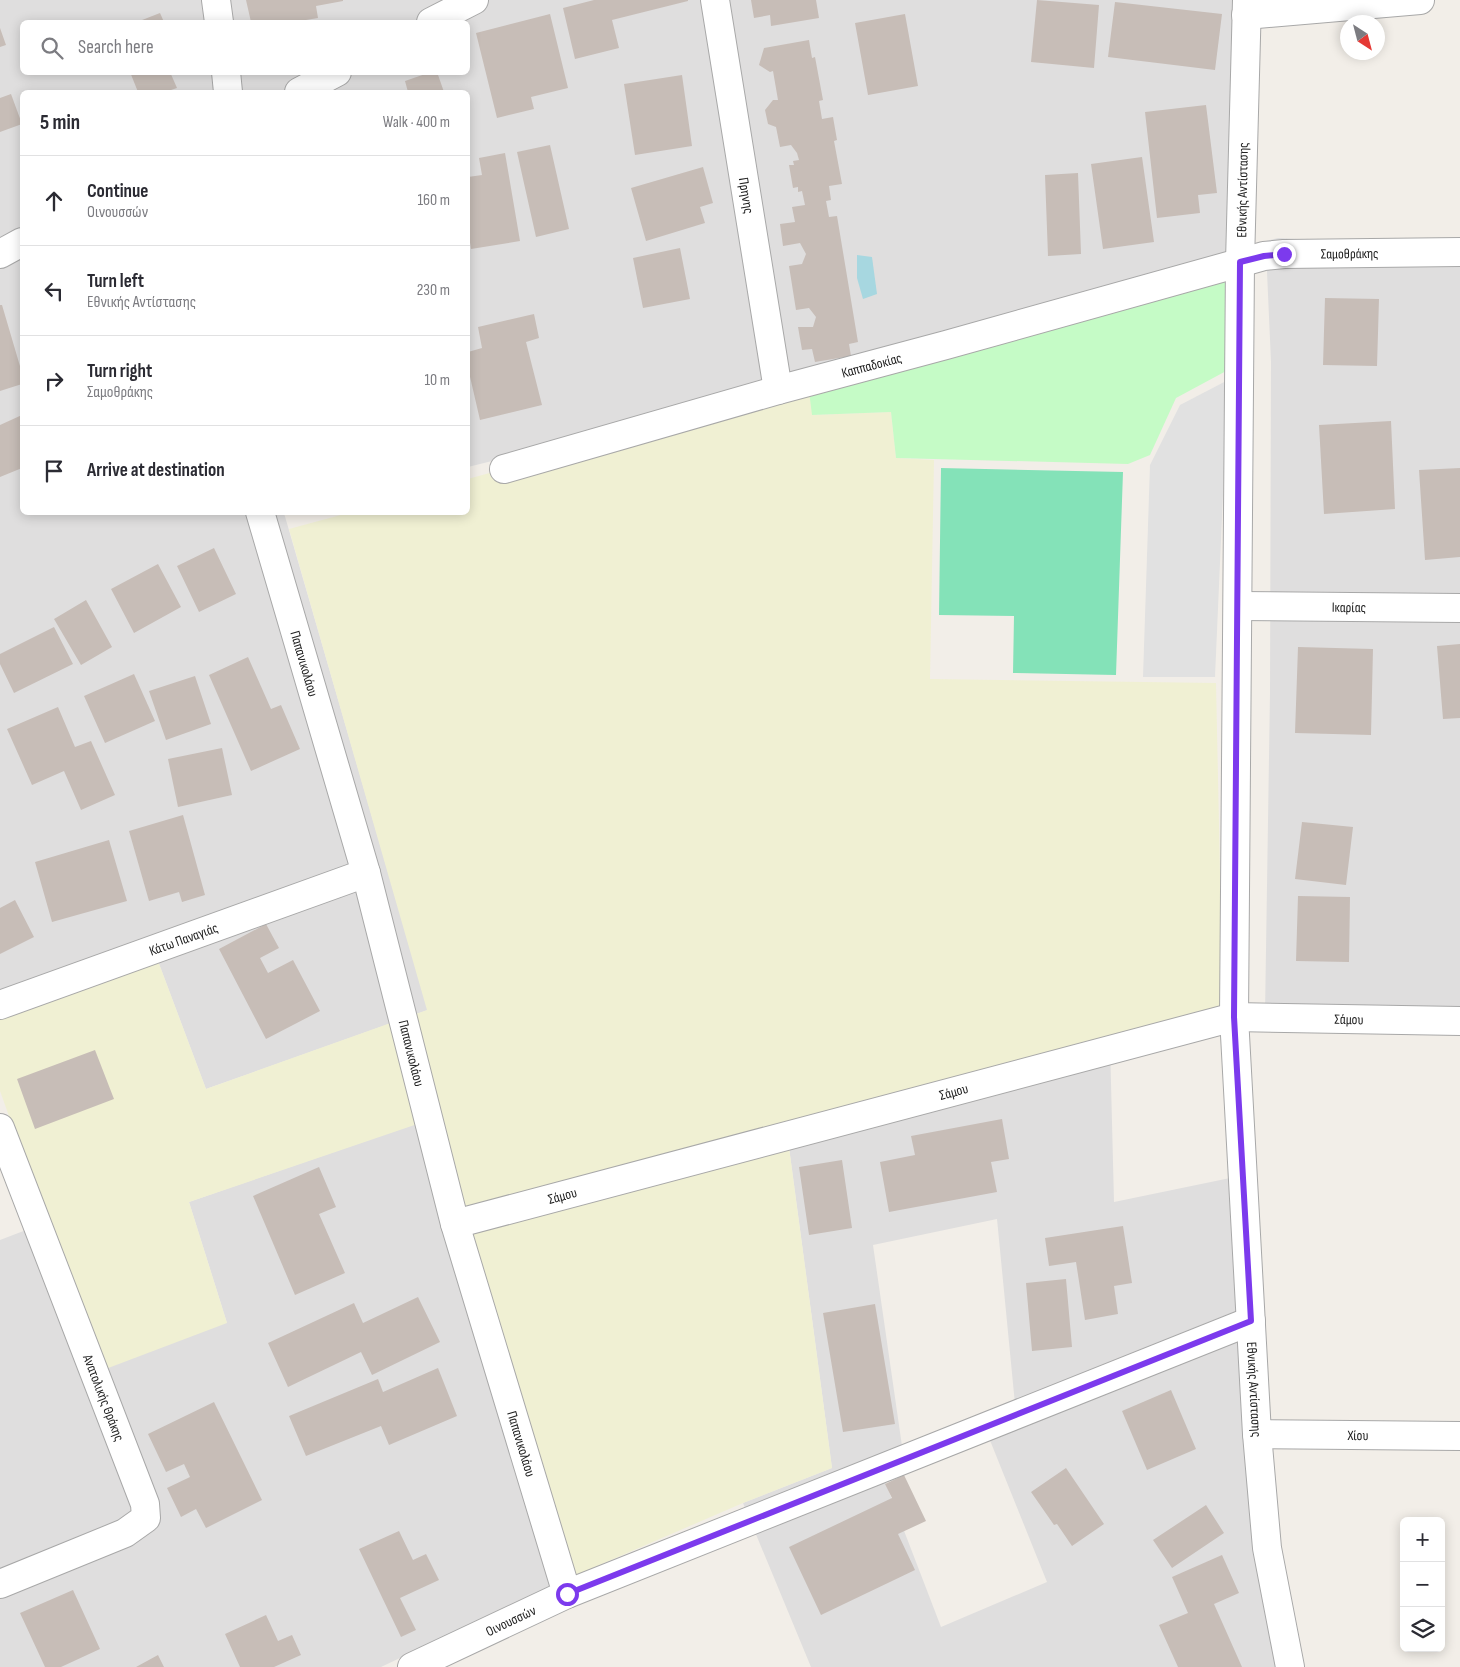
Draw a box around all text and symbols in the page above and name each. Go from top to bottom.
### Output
north arrow [1340,15,1385,60]
search box [20,20,470,75]
icon: search [38,34,66,62]
text: Search here [78,36,154,59]
text: 5 min [40,110,80,135]
text: Walk · 400 m [383,113,450,132]
street label: Εθνικής Αντίστασης [1233,142,1252,238]
street label: Πρηνης [735,176,757,215]
text: Continue [87,180,148,203]
icon: ahead [40,187,68,215]
text: 160 m [417,191,450,210]
text: Οινουσσών [87,203,148,222]
route end [1273,243,1296,266]
street label: Σαμοθράκης [1321,245,1379,263]
text: Turn left [87,270,144,293]
icon: left [40,277,68,305]
text: 230 m [417,281,450,300]
text: Εθνικής Αντίστασης [87,293,196,312]
street label: Καππαδοκίας [840,349,904,382]
text: Turn right [87,360,152,383]
icon: right [40,367,68,395]
text: 10 m [424,371,450,390]
text: Σαμοθράκης [87,383,153,402]
icon: arrive [40,457,68,485]
text: Arrive at destination [87,459,225,482]
street label: Ικαρίας [1332,599,1366,616]
street label: Παπανικολάου [286,629,322,699]
street label: Κάτω Παναγιάς [147,919,220,960]
street label: Σάμου [1334,1011,1364,1028]
street label: Παπανικολάου [395,1018,428,1088]
street label: Σάμου [938,1080,970,1104]
street label: Σάμου [546,1184,579,1208]
street label: Εθνικής Αντίστασης [1243,1341,1265,1438]
street label: Ανατολικής Θράκης [79,1351,128,1444]
street label: Παπανικολάου [503,1409,539,1479]
street label: Χίου [1346,1427,1369,1444]
map controls [1400,1517,1445,1652]
button: + [1400,1517,1445,1562]
button: − [1400,1562,1445,1607]
route start [556,1583,579,1606]
street label: Οινουσσών [483,1602,539,1640]
button: layers [1400,1607,1445,1652]

